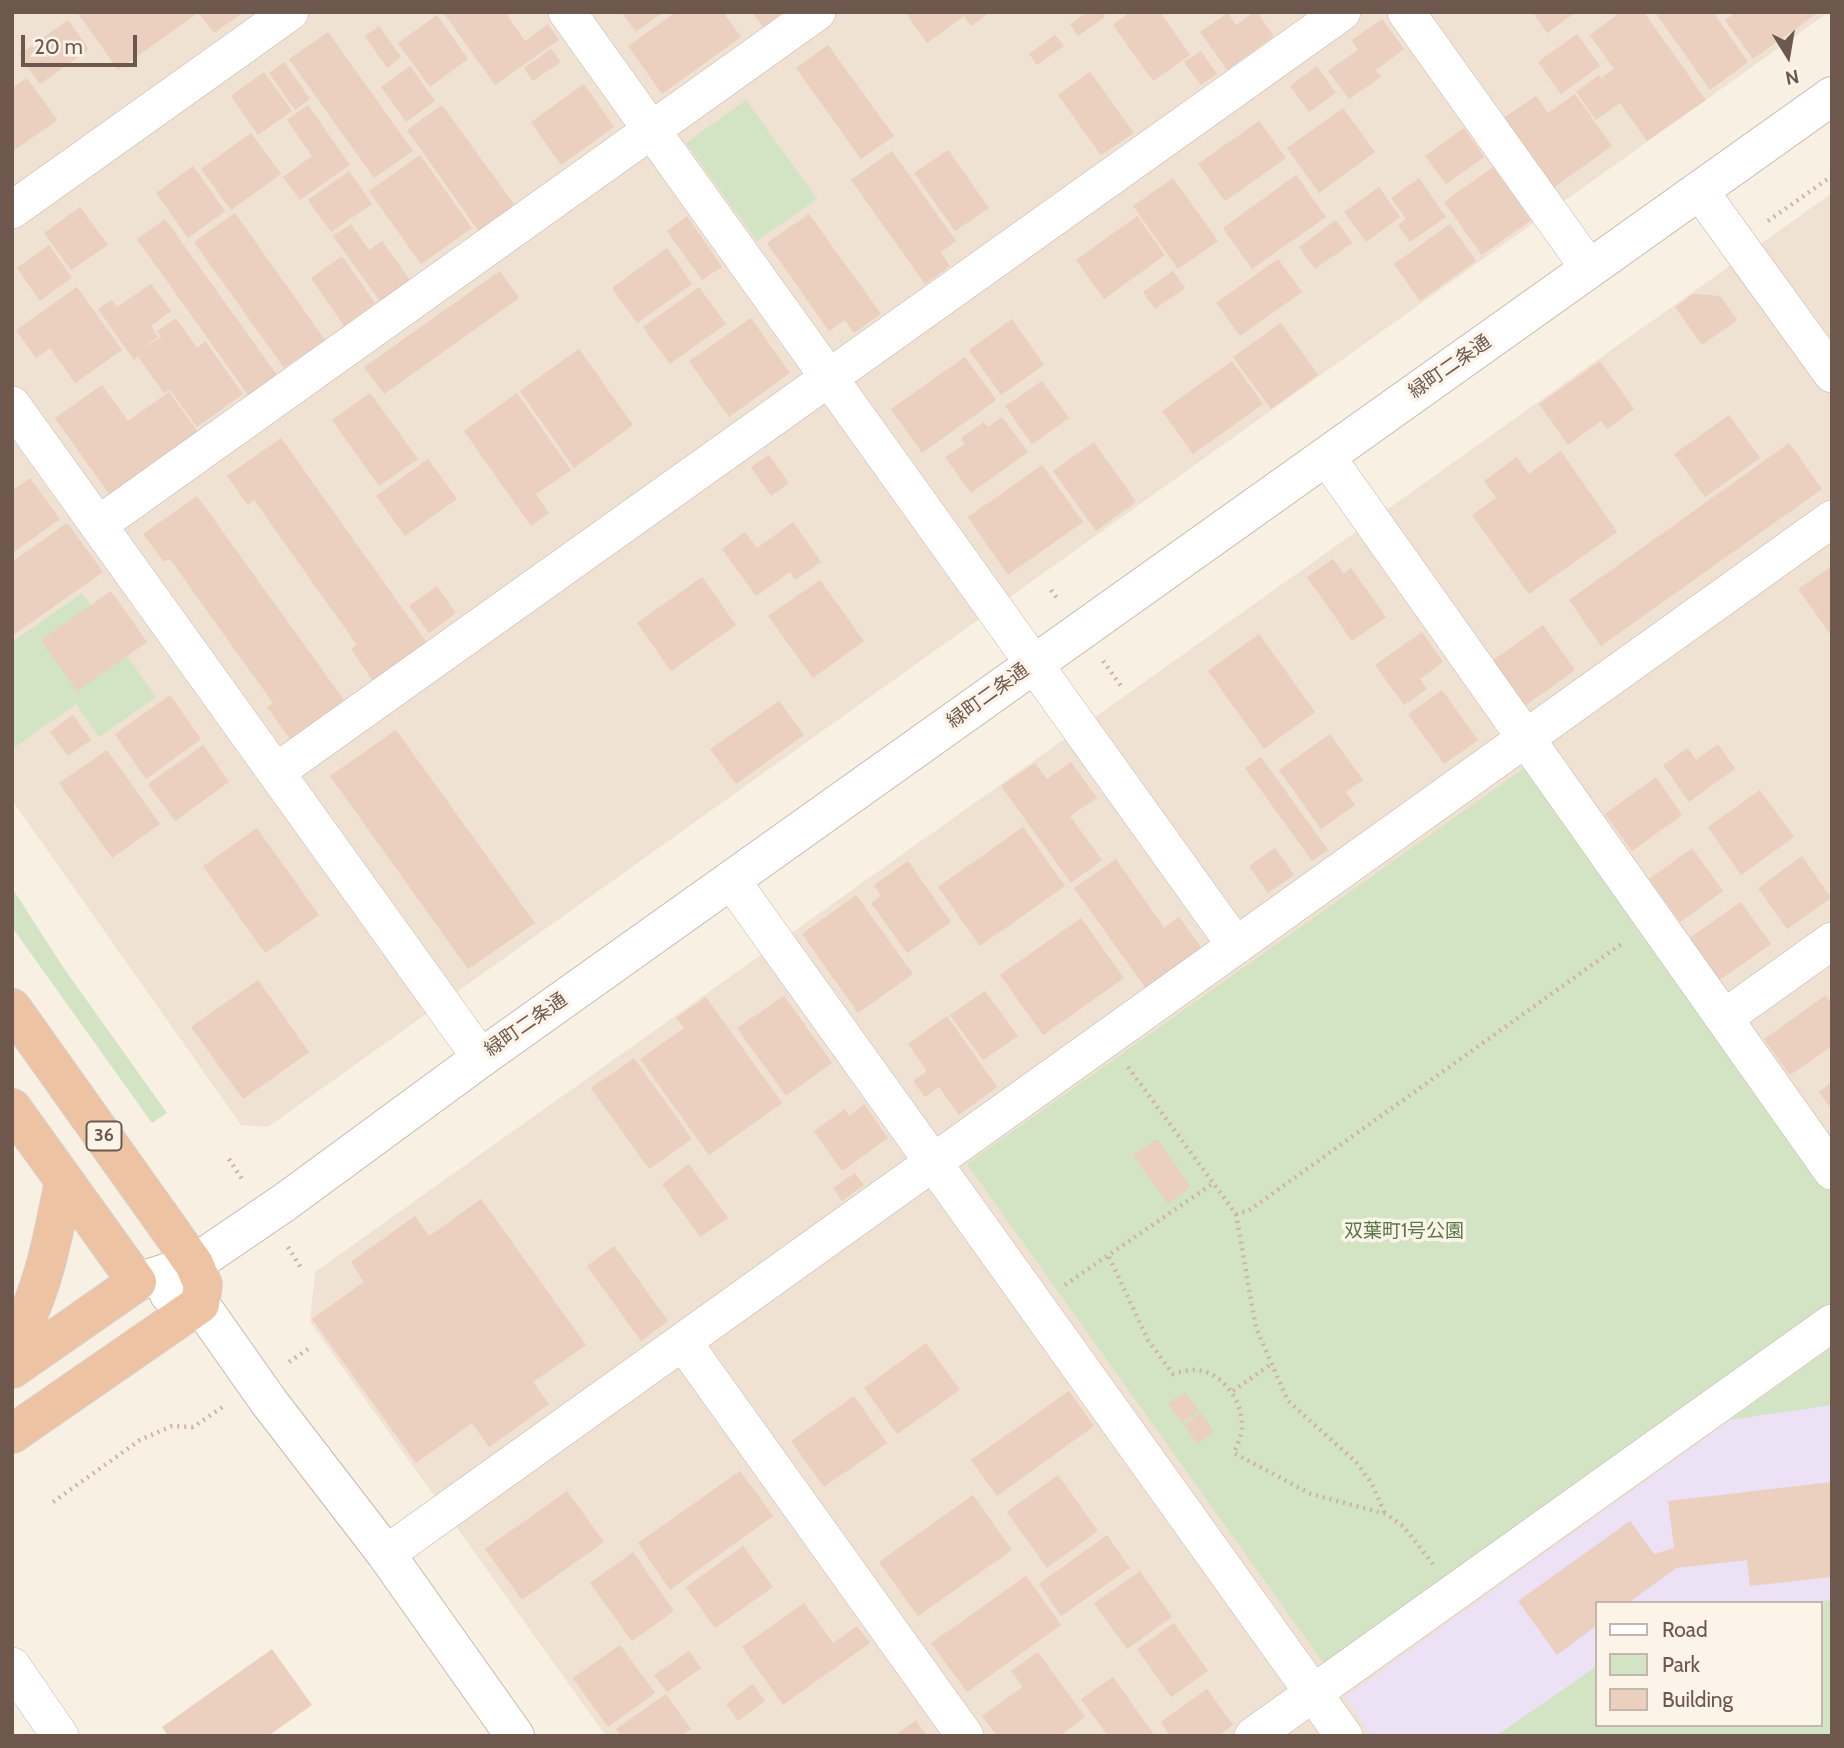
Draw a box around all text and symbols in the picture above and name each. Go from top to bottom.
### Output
scale bar [24,21,140,65]
north arrow [1753,21,1823,91]
text: 20 m [34,34,83,59]
text: N [1783,65,1801,90]
street label: 緑町二条通 [1405,330,1495,404]
street label: 緑町二条通 [943,659,1033,733]
street label: 緑町二条通 [481,988,571,1062]
road number: 36 [86,1121,122,1150]
park label: 双葉町1号公園 [1344,1220,1464,1242]
legend [1596,1601,1823,1727]
text: Road [1662,1617,1708,1642]
text: Park [1662,1652,1700,1677]
text: Building [1662,1687,1733,1712]

